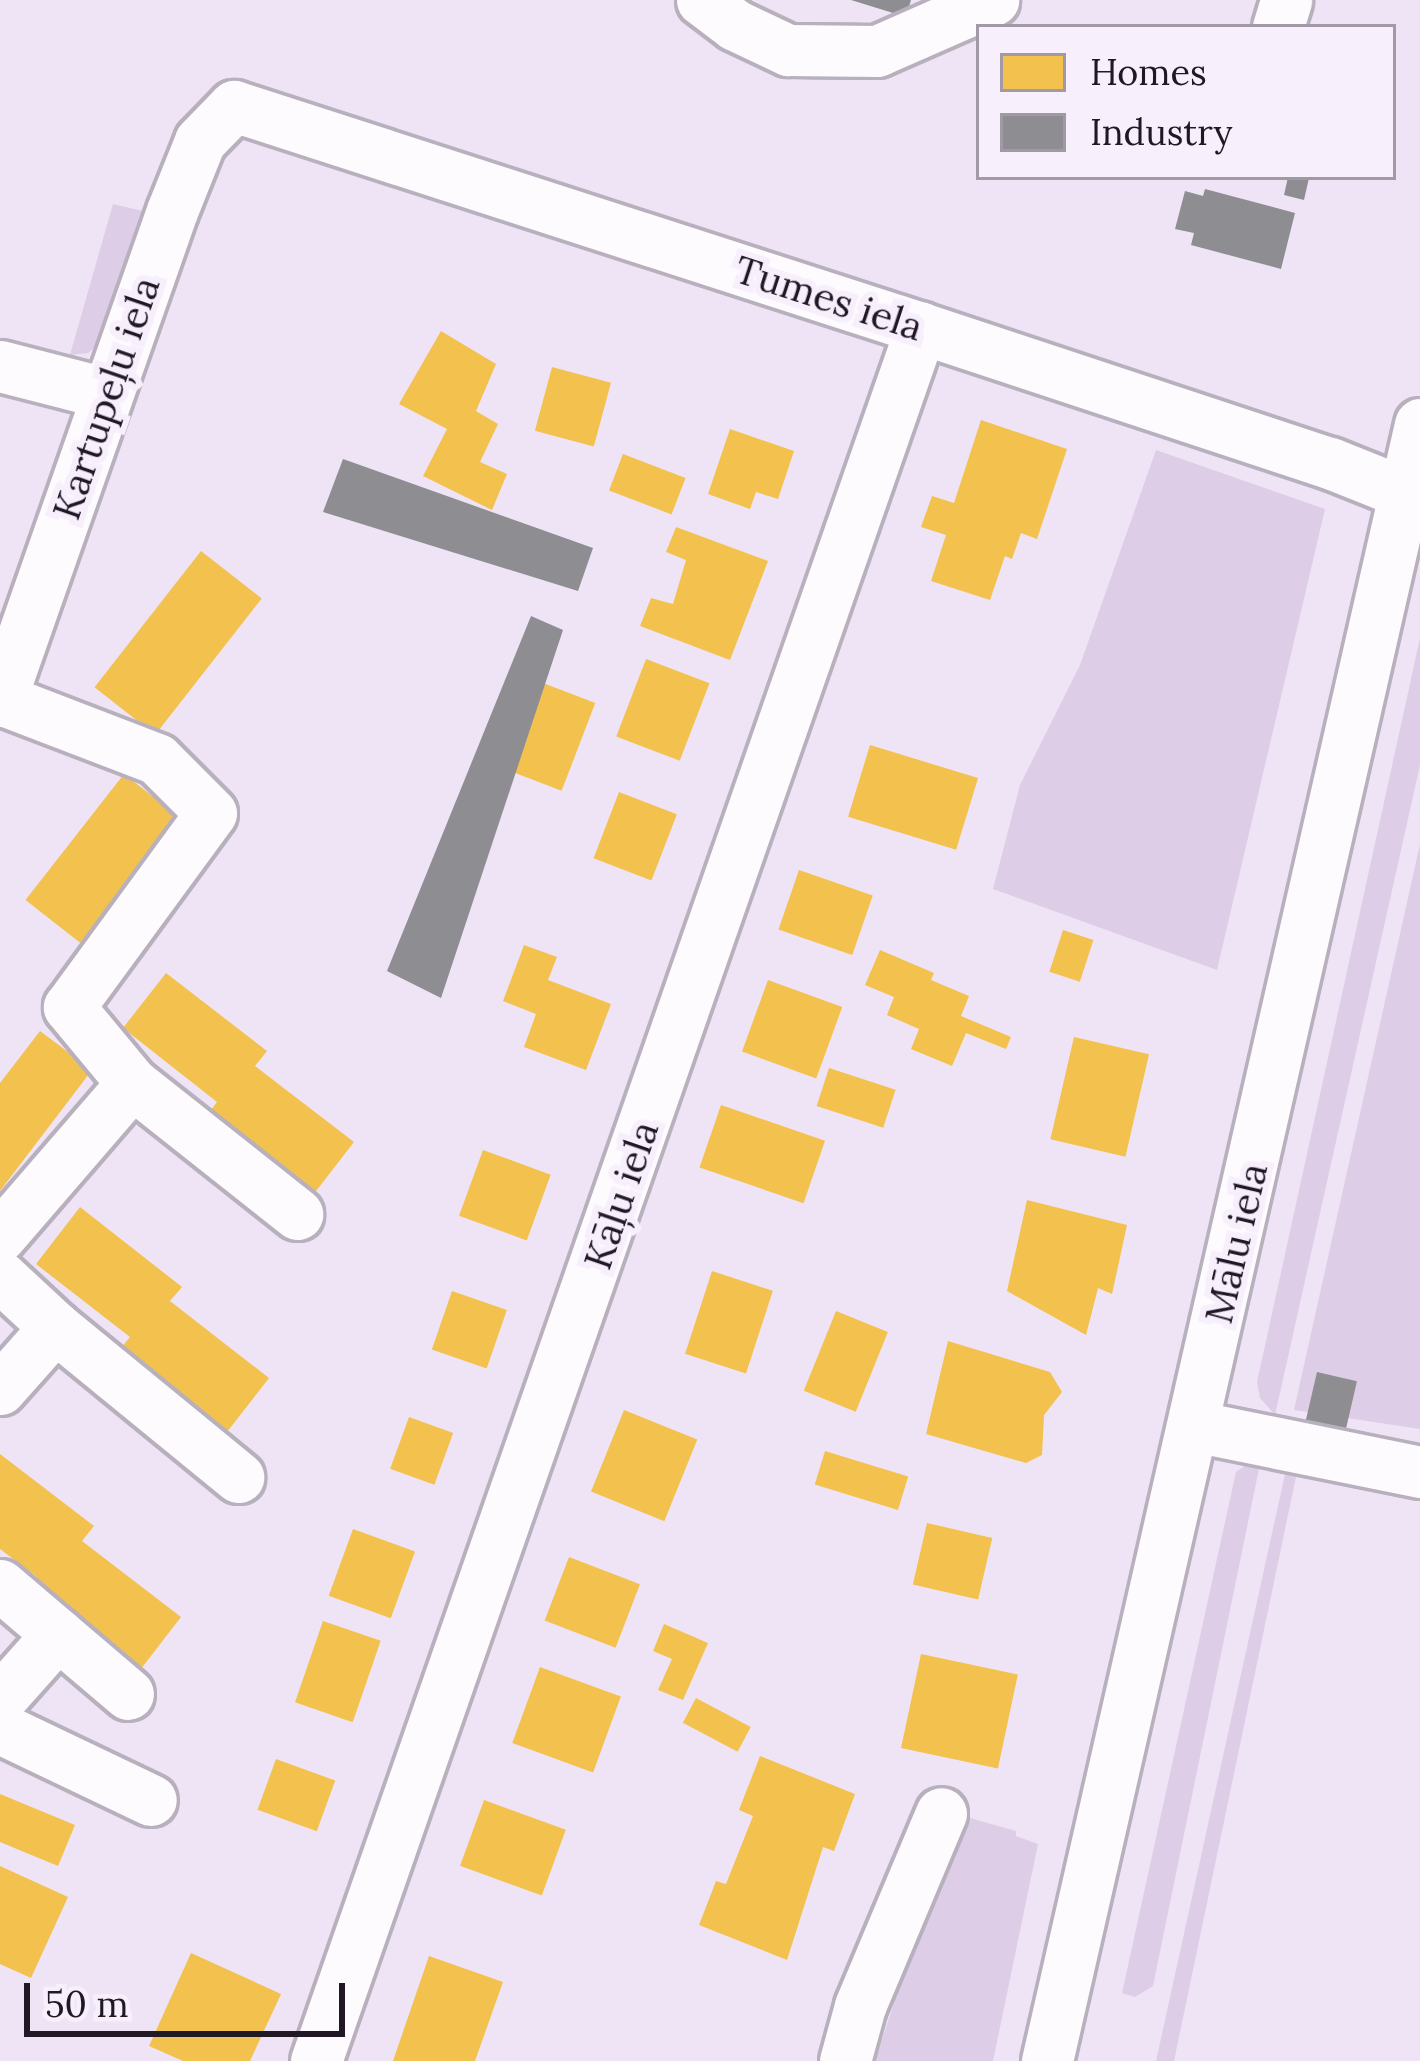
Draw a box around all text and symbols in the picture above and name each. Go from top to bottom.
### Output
legend [976,24,1396,180]
text: Homes [1090,49,1207,95]
text: Industry [1090,109,1232,155]
street label: Tumes iela [729,246,929,350]
street label: Kartupeļu iela [43,270,169,526]
street label: Kāļu iela [574,1115,668,1275]
street label: Mālu iela [1195,1158,1277,1328]
scale bar [30,1959,351,2033]
text: 50 m [45,1981,129,2027]

